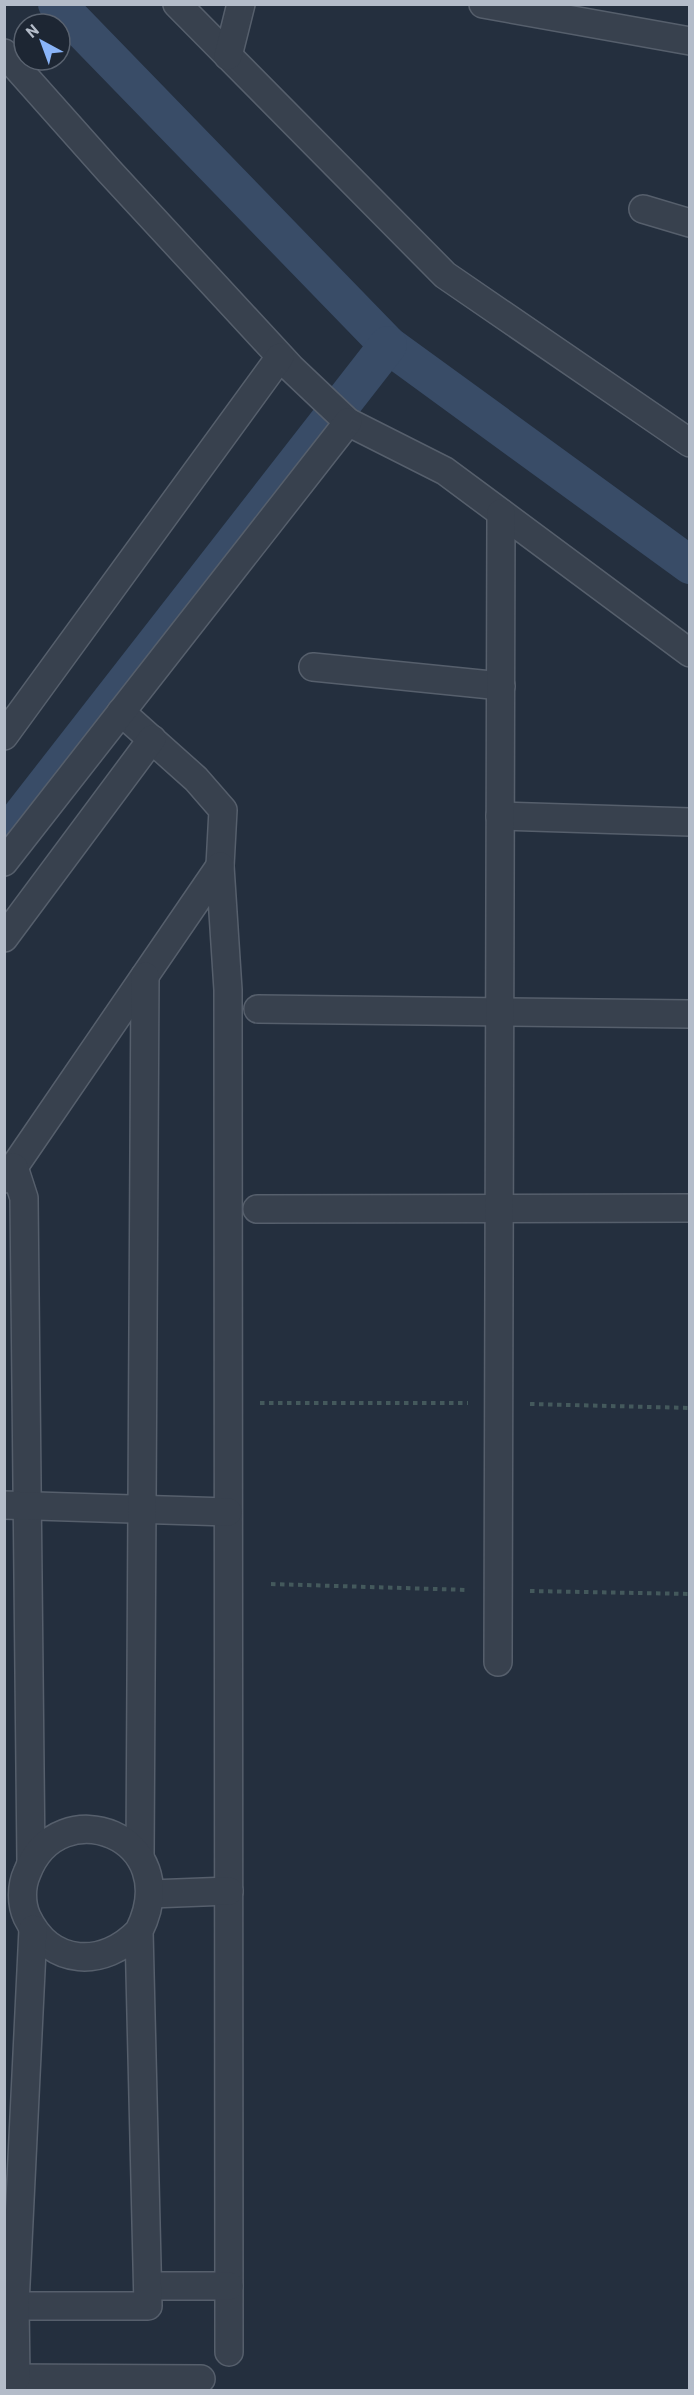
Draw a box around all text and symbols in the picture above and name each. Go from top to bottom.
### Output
north arrow [12,12,72,72]
text: N [22,20,42,41]

